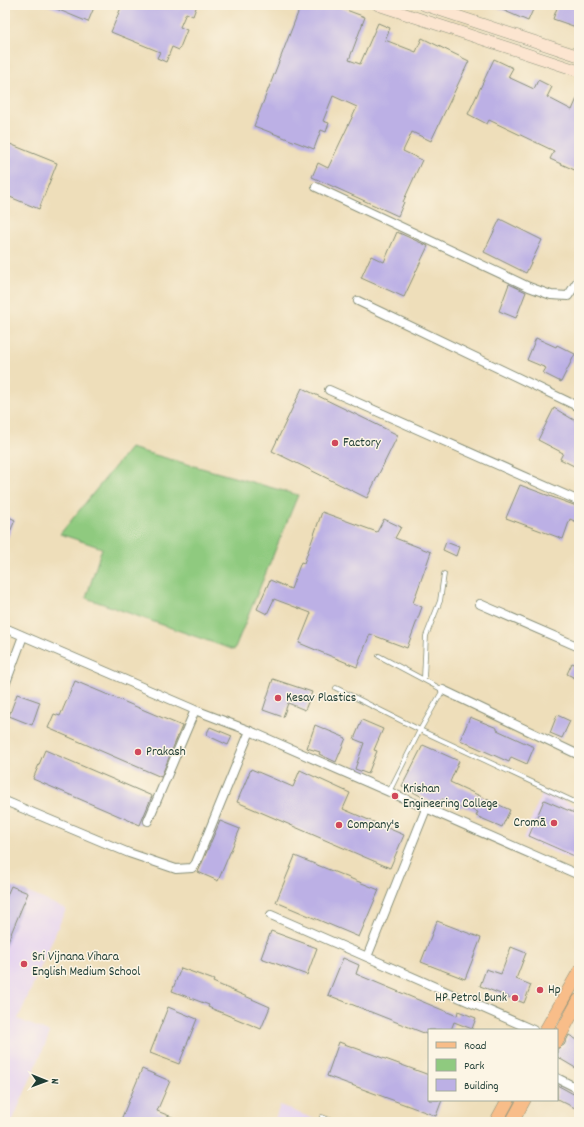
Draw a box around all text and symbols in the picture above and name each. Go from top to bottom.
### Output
place label: Factory [343,434,382,453]
marker: Factory [330,438,340,448]
place label: Kesav Plastics [286,689,356,708]
marker: Kesav Plastics [273,693,283,703]
place label: Prakash [146,743,186,762]
marker: Prakash [133,747,143,757]
place label: Krishan Engineering College [403,780,498,814]
marker: Krishan Engineering College [390,791,400,801]
place label: Cromā [514,814,547,833]
place label: Company's [347,816,400,835]
marker: Cromā [549,818,559,828]
marker: Company's [334,820,344,830]
place label: Sri Vijnana Vihara English Medium School [32,948,140,982]
marker: Sri Vijnana Vihara English Medium School [19,959,29,969]
place label: Hp [548,981,561,1000]
marker: Hp [535,985,545,995]
place label: HP Petrol Bunk [435,989,507,1008]
marker: HP Petrol Bunk [510,993,520,1003]
legend [428,1029,558,1101]
text: Road [464,1038,486,1055]
text: Park [464,1058,485,1075]
north arrow [26,1061,66,1101]
text: N [46,1078,62,1085]
text: Building [464,1078,499,1095]

